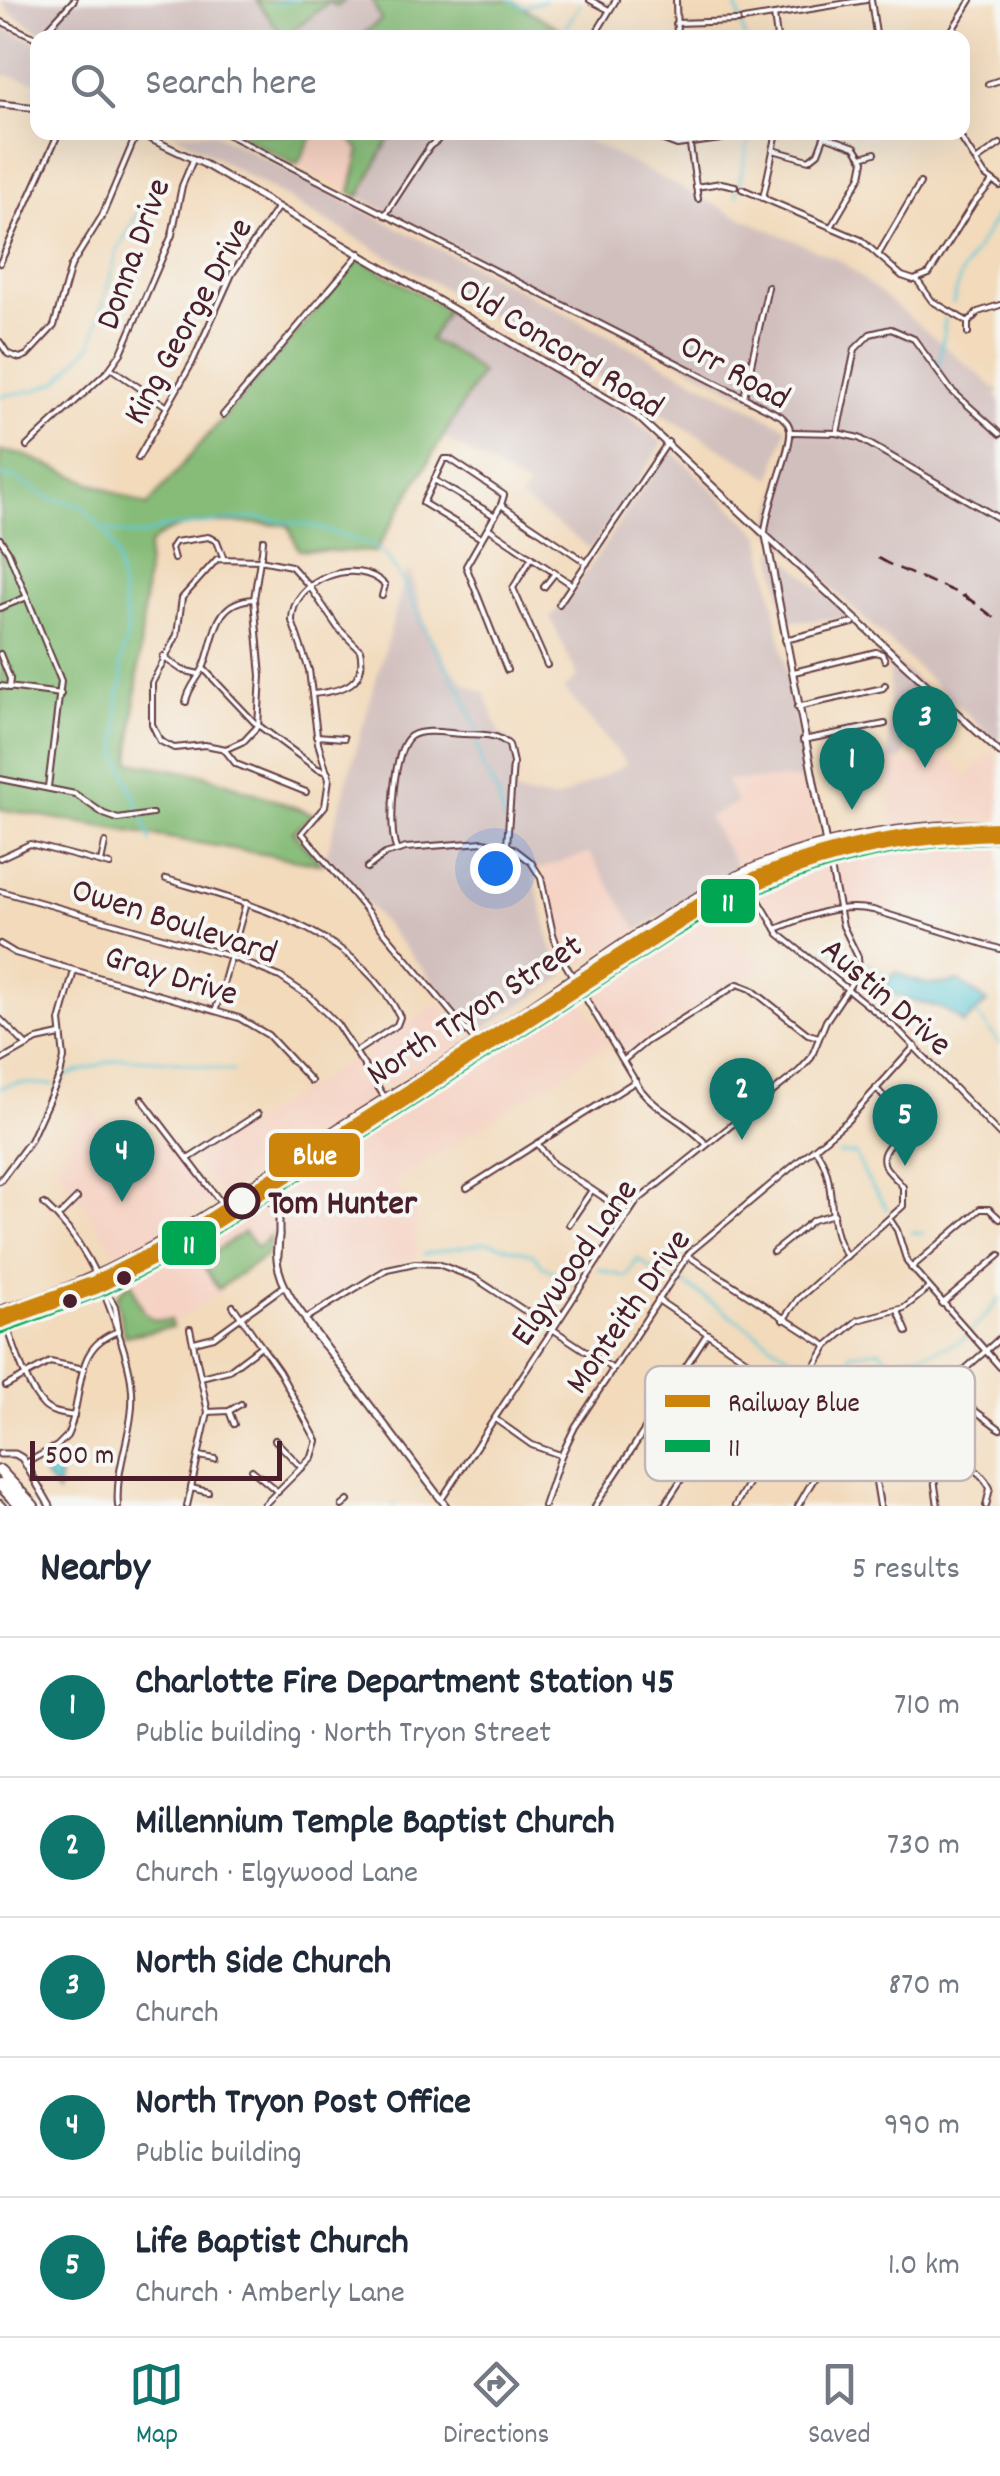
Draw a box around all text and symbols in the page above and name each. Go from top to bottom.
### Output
search box [30,30,970,140]
icon: search [65,58,120,113]
text: Search here [145,58,317,113]
street label: Donna Drive [85,172,186,337]
street label: King George Drive [113,210,268,435]
street label: Old Concord Road [447,267,672,434]
street label: Orr Road [669,324,798,425]
pin: 3 [892,686,958,768]
pin: 1 [820,728,884,810]
your location [470,843,521,894]
street label: Owen Boulevard [64,867,283,981]
line badge: 11 [699,877,757,925]
text: 11 [722,886,734,926]
street label: North Tryon Street [358,923,594,1101]
street label: Austin Drive [808,927,961,1070]
street label: Gray Drive [98,934,243,1022]
pin: 2 [710,1058,774,1140]
pin: 5 [872,1084,938,1166]
pin: 4 [90,1120,154,1202]
line badge: Blue [267,1131,362,1179]
text: Blue [293,1139,337,1179]
street label: Elgywood Lane [500,1170,652,1358]
place label: Tom Hunter [268,1181,418,1231]
marker: Tom Hunter [225,1184,259,1218]
line badge: 11 [160,1219,218,1267]
street label: Monteith Drive [555,1220,705,1406]
text: 11 [183,1228,195,1268]
unlabelled marker [114,1268,134,1288]
unlabelled marker [60,1291,80,1311]
legend [645,1366,975,1481]
text: Railway Blue [728,1386,860,1426]
text: 11 [728,1431,740,1471]
scale bar [30,1436,282,1480]
text: 500 m [45,1438,114,1478]
text: Nearby [40,1541,150,1601]
text: 5 results [852,1548,960,1594]
text: Charlotte Fire Department Station 45 [135,1657,675,1712]
text: 1 [69,1684,76,1730]
text: 710 m [894,1684,960,1730]
text: Public building · North Tryon Street [135,1712,551,1758]
text: Millennium Temple Baptist Church [135,1797,615,1852]
text: 2 [66,1824,79,1870]
text: 730 m [887,1824,960,1870]
text: Church · Elgywood Lane [135,1852,418,1898]
text: North Side Church [135,1937,391,1992]
text: 3 [65,1964,80,2010]
text: 870 m [888,1964,960,2010]
text: Church [135,1992,219,2038]
text: North Tryon Post Office [135,2077,471,2132]
text: 4 [66,2104,79,2150]
text: 990 m [884,2104,960,2150]
text: Public building [135,2132,302,2178]
text: Life Baptist Church [135,2217,409,2272]
text: 5 [65,2244,80,2290]
text: 1.0 km [888,2244,960,2290]
text: Church · Amberly Lane [135,2272,405,2318]
tab: Map [129,2357,184,2457]
tab: Directions [443,2357,549,2457]
tab: Saved [808,2357,871,2457]

